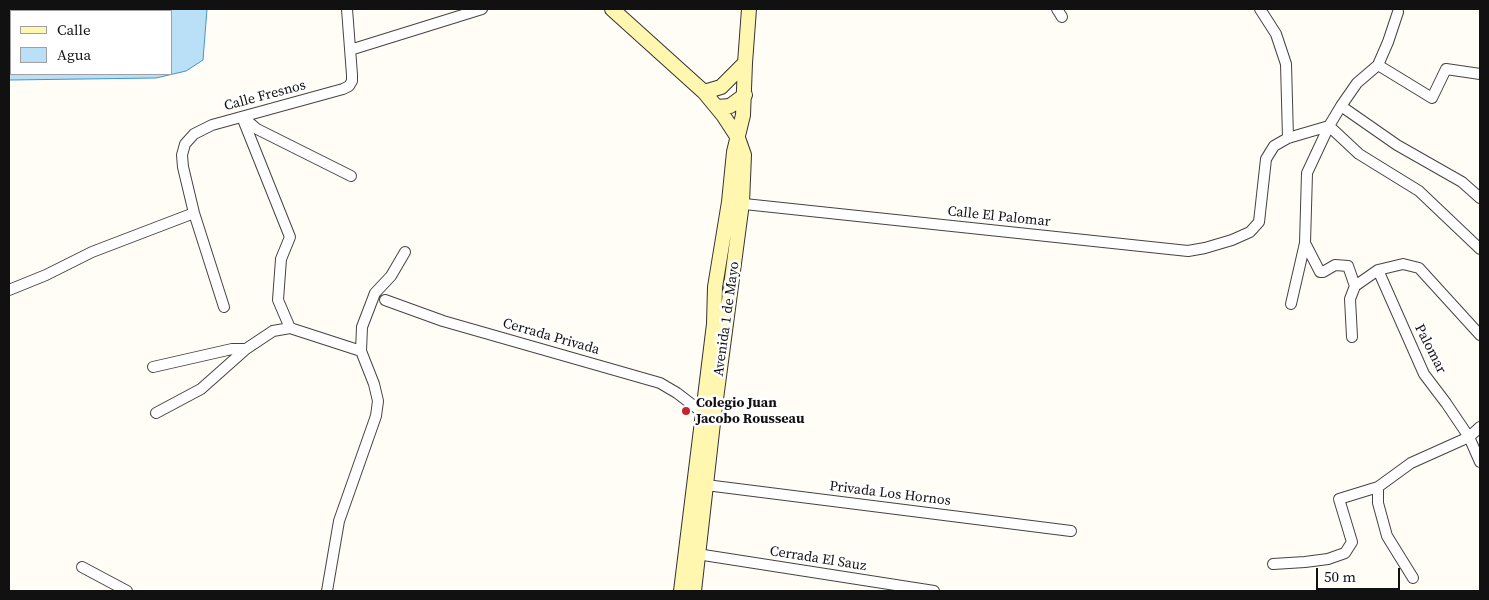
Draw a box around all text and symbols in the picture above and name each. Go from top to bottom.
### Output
legend [10,10,172,75]
text: Calle [57,19,91,40]
text: Agua [57,44,91,65]
street label: Calle Fresnos [222,77,308,115]
street label: Calle El Palomar [947,203,1051,231]
street label: Avenida 1 de Mayo [711,261,743,377]
street label: Cerrada Privada [501,315,601,359]
street label: Palomar [1411,322,1449,376]
place label: Colegio Juan Jacobo Rousseau [696,395,804,428]
marker: Colegio Juan Jacobo Rousseau [680,405,692,417]
street label: Privada Los Hornos [828,478,952,510]
street label: Cerrada El Sauz [768,543,868,575]
scale bar [1319,558,1403,590]
text: 50 m [1324,566,1356,587]

